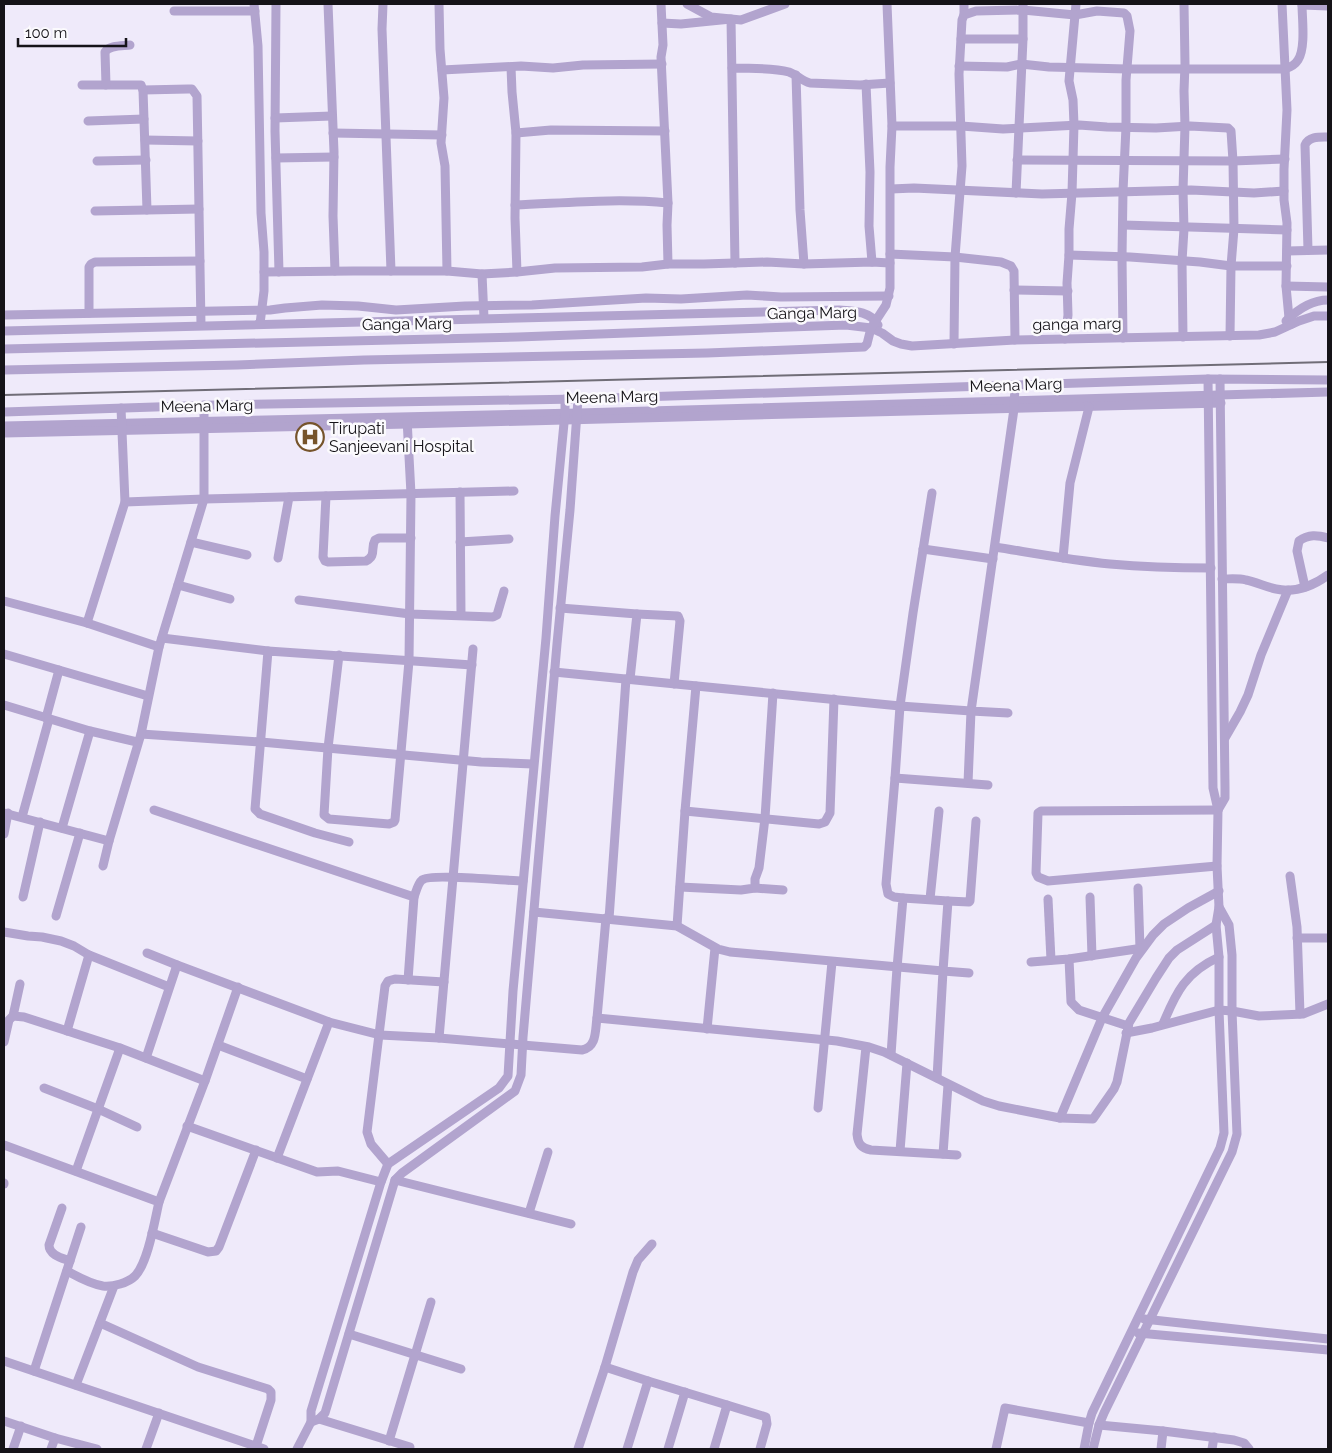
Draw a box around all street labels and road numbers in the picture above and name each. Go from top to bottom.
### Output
street label: Ganga Marg [767,303,857,323]
street label: Ganga Marg [362,314,452,334]
street label: ganga marg [1032,314,1122,334]
street label: Meena Marg [969,374,1063,396]
street label: Meena Marg [565,387,659,407]
street label: Meena Marg [160,396,254,416]

